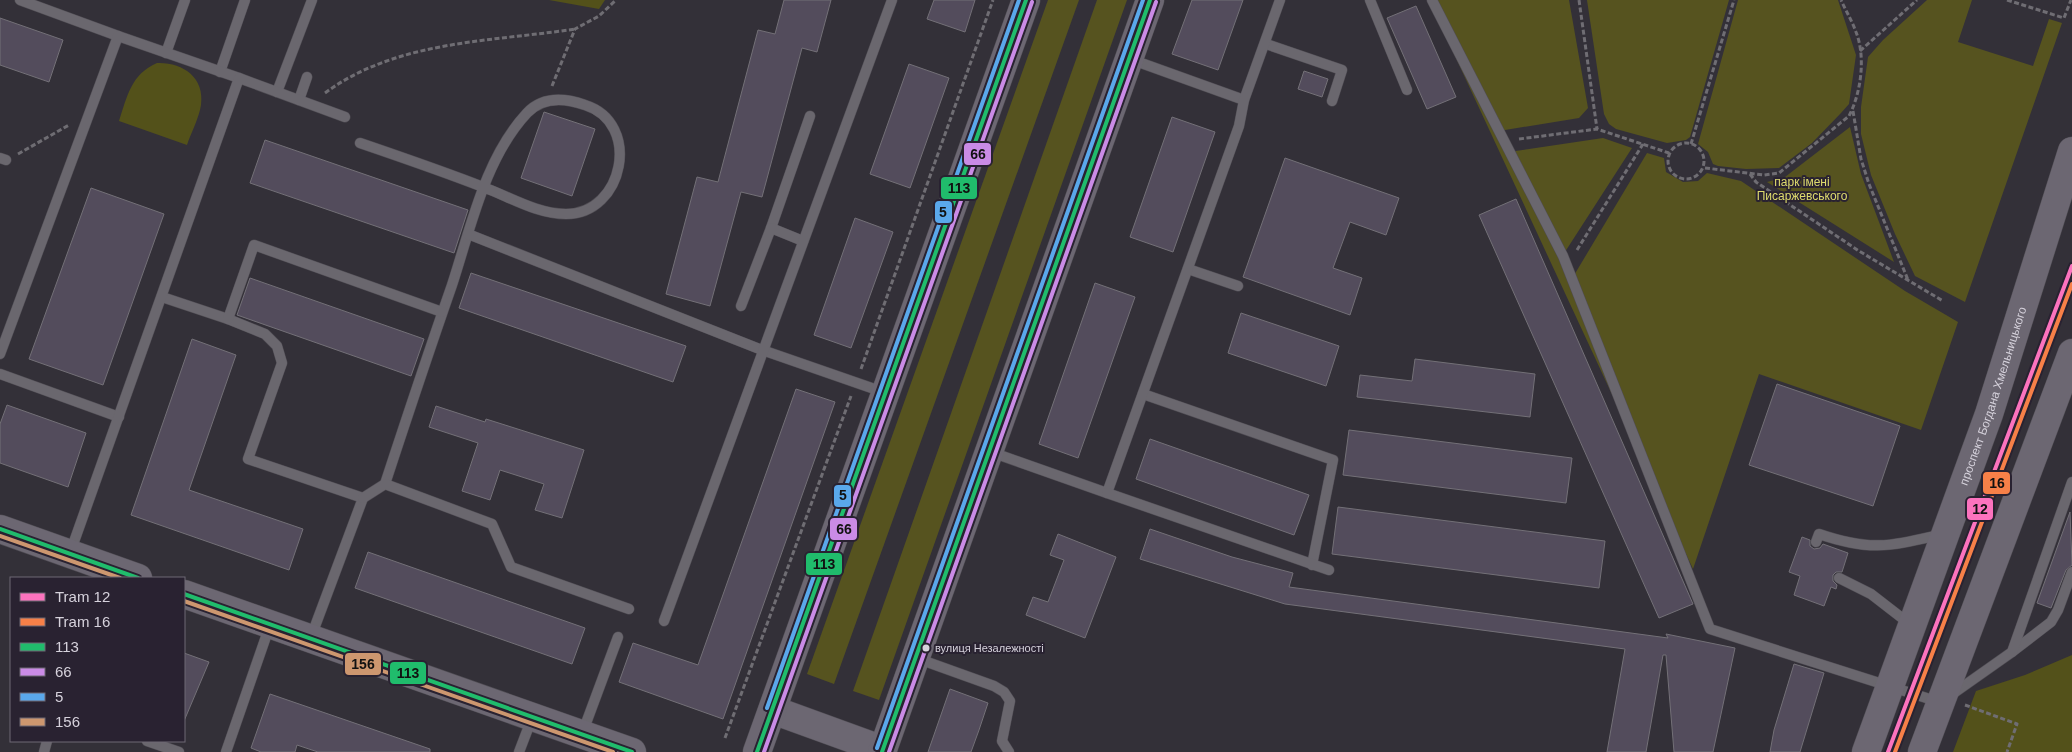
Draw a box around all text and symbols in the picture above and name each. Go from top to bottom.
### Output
line badge: 66 [963,142,992,166]
text: 66 [970,146,986,162]
park label: парк імені Писаржевського [1757,175,1848,203]
line badge: 113 [940,176,978,200]
text: 113 [948,180,971,196]
line badge: 5 [934,200,953,224]
text: 5 [939,204,947,220]
street label: проспект Богдана Хмельницького [1957,305,2029,487]
line badge: 16 [1982,471,2011,495]
text: 16 [1989,475,2005,491]
line badge: 5 [833,484,852,508]
text: 5 [839,487,847,503]
line badge: 12 [1966,497,1994,521]
text: 12 [1972,501,1988,517]
line badge: 66 [829,517,858,541]
text: 66 [836,521,852,537]
line badge: 113 [805,552,843,576]
text: 113 [813,556,836,572]
legend [10,577,185,742]
text: Tram 12 [55,588,110,605]
text: Tram 16 [55,613,110,630]
text: 113 [55,638,79,655]
place label: вулиця Незалежності [935,642,1044,654]
marker: вулиця Незалежності [921,643,931,653]
line badge: 156 [344,652,382,676]
text: 156 [351,656,375,672]
line badge: 113 [389,661,427,685]
text: 66 [55,663,72,680]
text: 113 [397,665,420,681]
text: 5 [55,688,63,705]
text: 156 [55,713,80,730]

